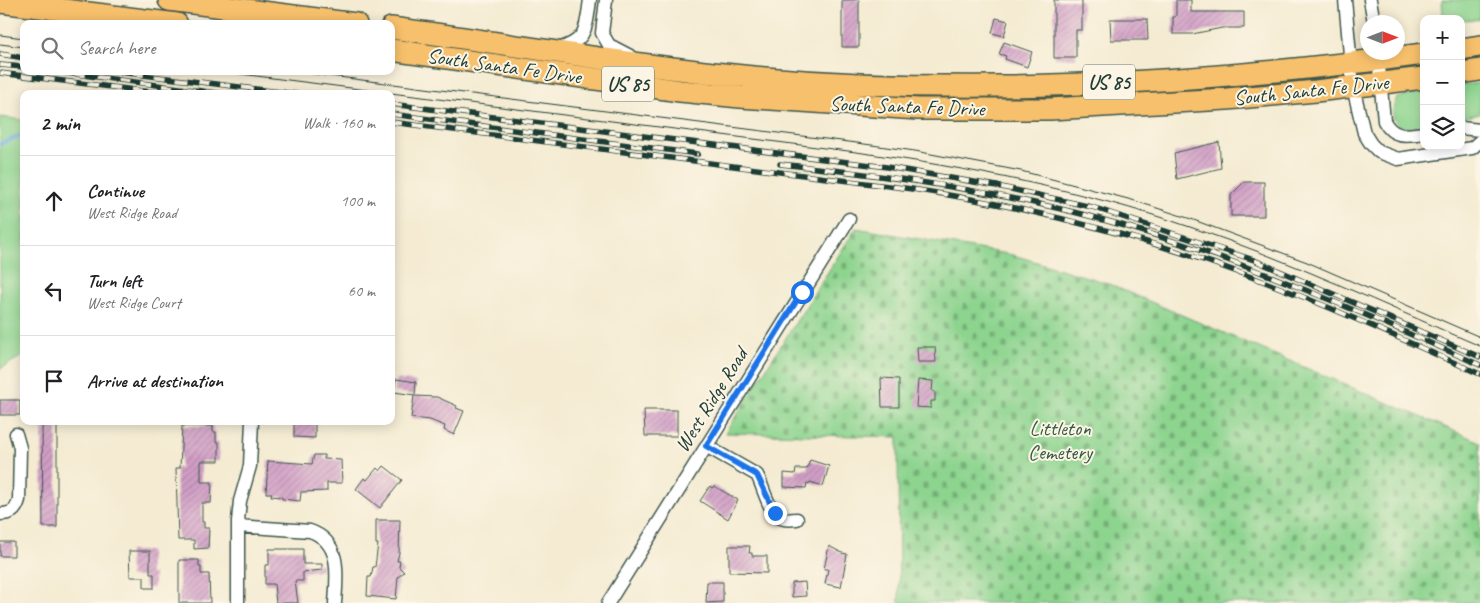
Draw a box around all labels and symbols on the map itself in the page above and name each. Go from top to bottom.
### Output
north arrow [1360,15,1405,60]
street label: South Santa Fe Drive [425,42,585,90]
road number: US 85 [1083,64,1135,100]
road number: US 85 [602,66,654,102]
street label: South Santa Fe Drive [1232,69,1392,111]
street label: South Santa Fe Drive [829,90,987,122]
route start [791,281,814,304]
street label: West Ridge Road [669,340,755,457]
park label: Littleton Cemetery [1028,415,1094,465]
route end [764,502,787,525]

